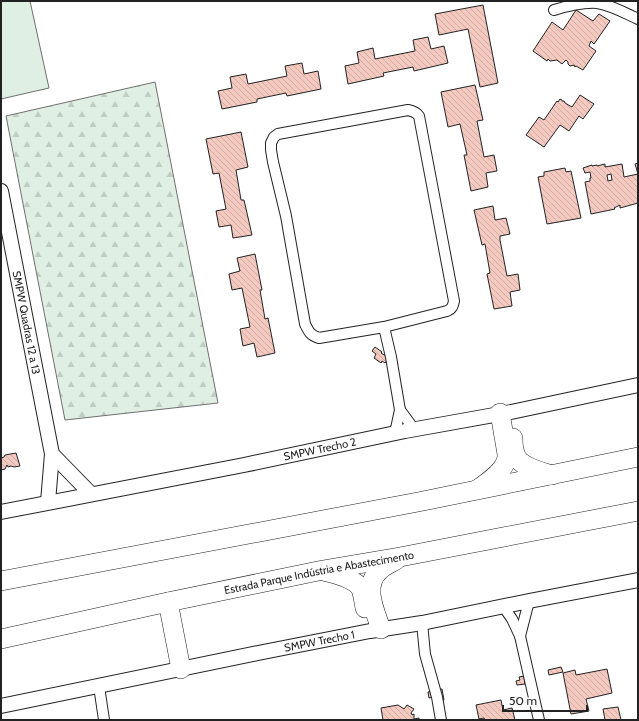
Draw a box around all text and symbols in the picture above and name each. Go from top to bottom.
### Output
street label: SMPW Quadras 12 a 13 [10,270,43,375]
street label: SMPW Trecho 2 [282,434,358,463]
street label: Estrada Parque Indústria e Abastecimento [223,547,415,597]
street label: SMPW Trecho 1 [283,627,356,655]
scale bar [503,687,587,713]
text: 50 m [509,693,537,708]

